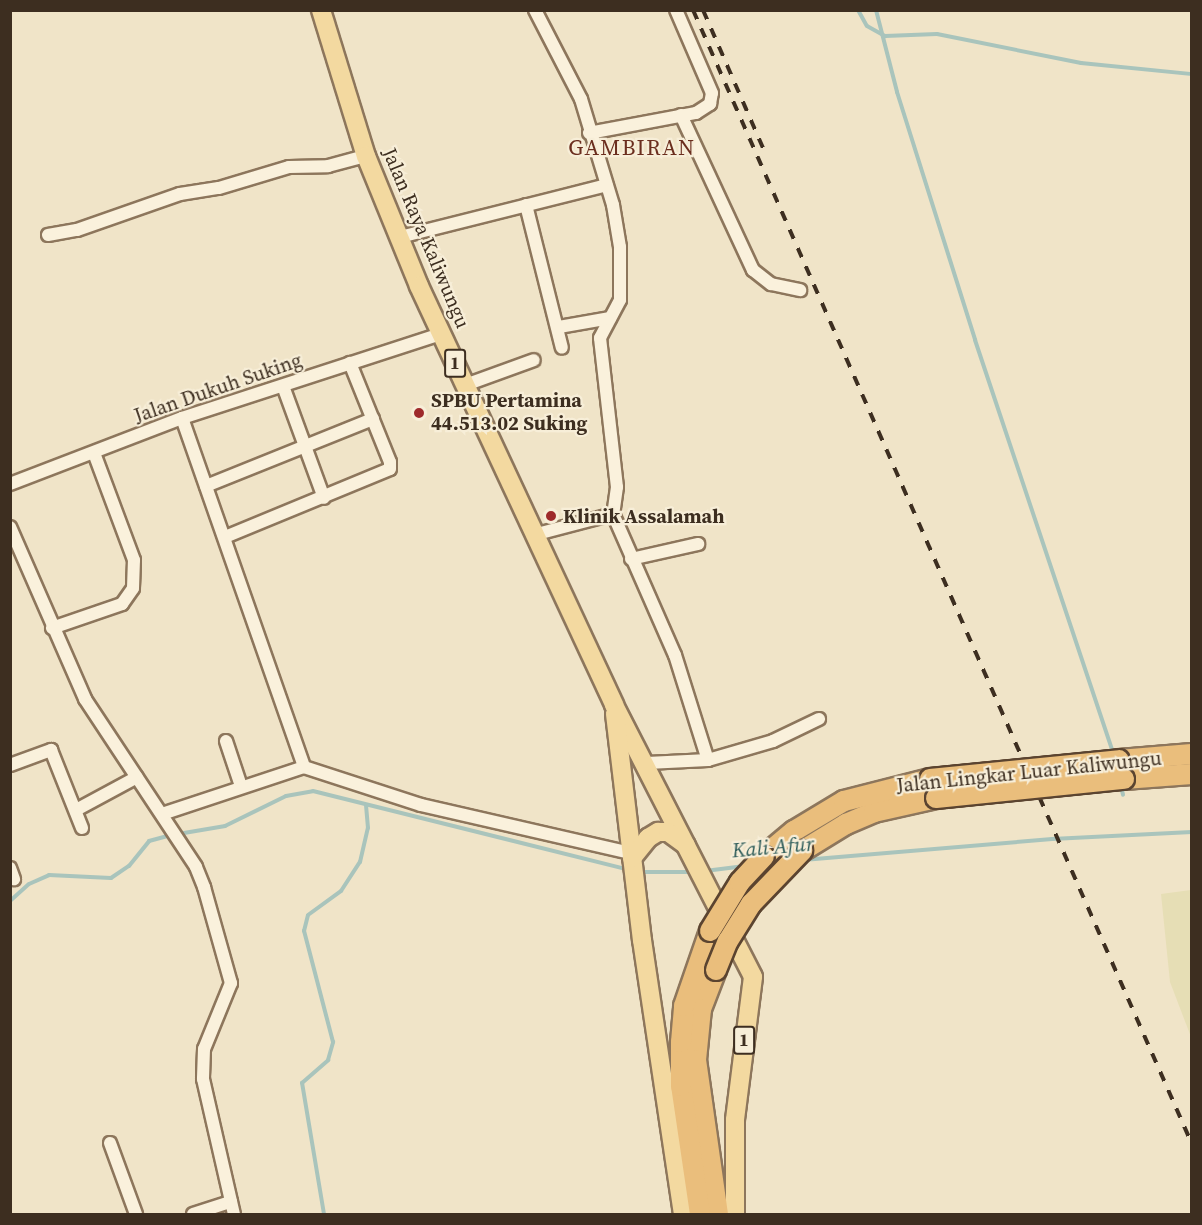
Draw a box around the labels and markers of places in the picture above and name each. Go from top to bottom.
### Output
place label: SPBU Pertamina 44.513.02 Suking [431,389,587,436]
marker: SPBU Pertamina 44.513.02 Suking [412,406,426,420]
place label: Klinik Assalamah [563,504,725,528]
marker: Klinik Assalamah [544,509,558,523]

